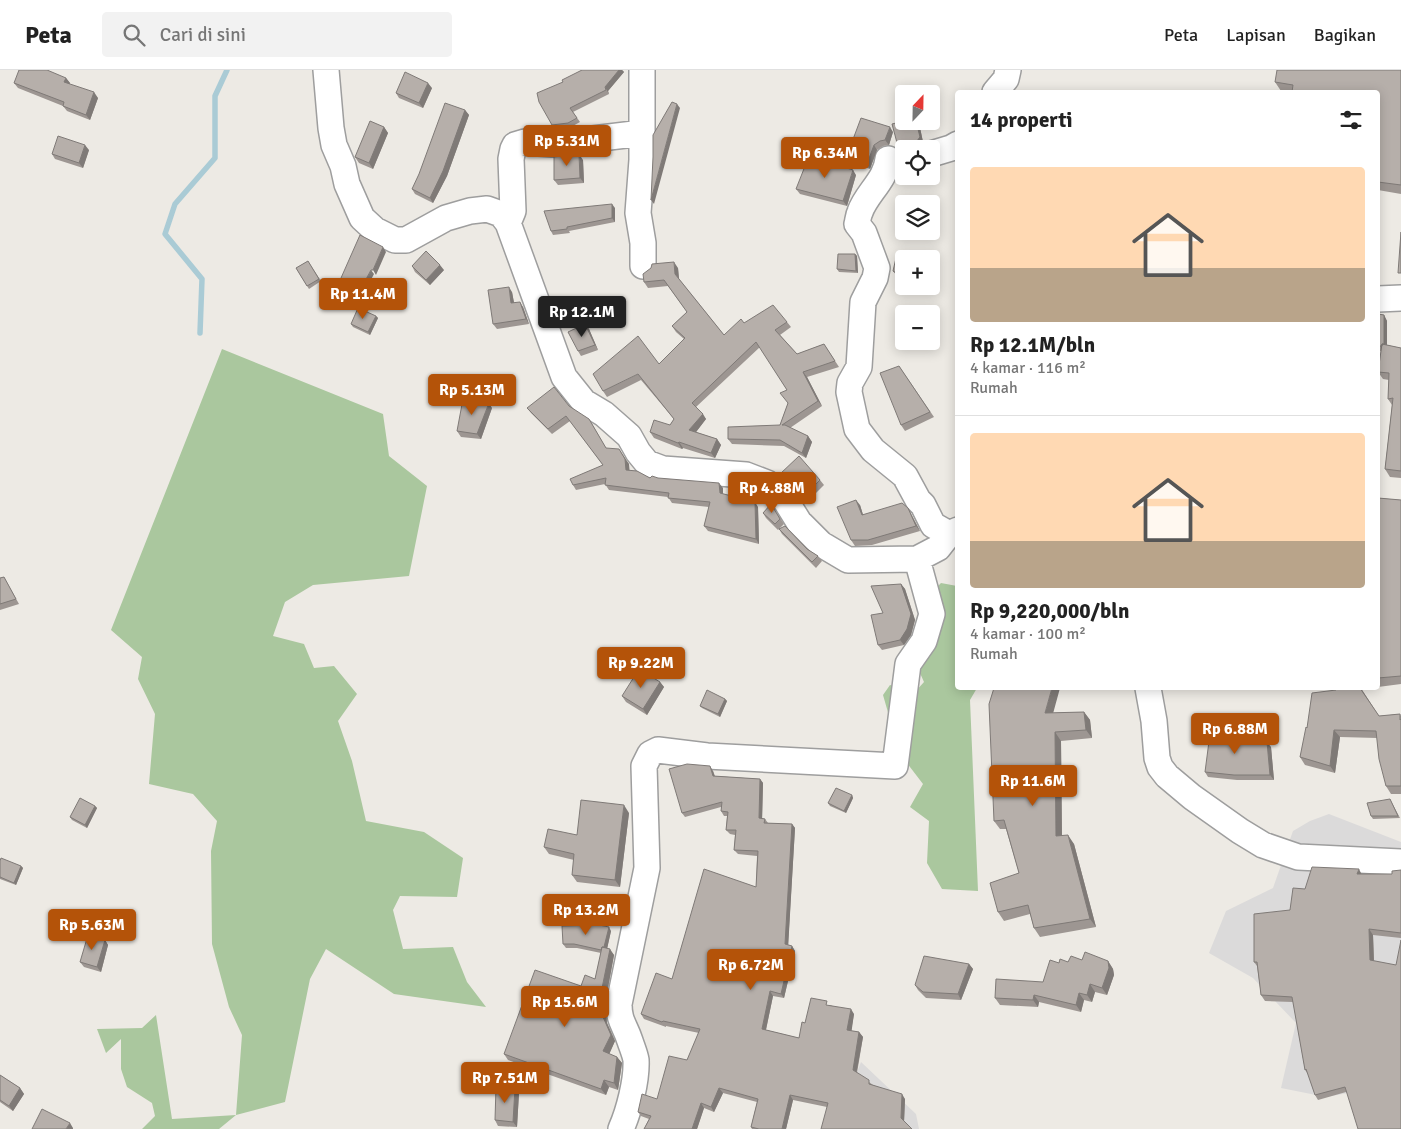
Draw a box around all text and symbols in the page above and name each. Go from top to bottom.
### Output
search box [102,12,452,57]
text: Peta [25,20,72,50]
icon: search [120,21,148,49]
text: Cari di sini [160,23,246,47]
text: Peta [1164,24,1198,46]
text: Lapisan [1226,24,1286,46]
text: Bagikan [1314,24,1376,46]
north arrow [895,85,940,130]
map controls [895,85,940,350]
icon: filters [1337,106,1365,134]
text: 14 properti [970,107,1073,133]
pin: Rp 5.31M [515,124,619,167]
text: Rp 5.31M [534,131,600,151]
pin: Rp 6.34M [773,136,877,179]
button: locate [895,140,940,185]
text: Rp 6.34M [792,143,858,163]
button: layers [895,195,940,240]
icon: home [1123,200,1213,290]
button: + [895,250,940,295]
pin: Rp 11.4M [311,278,415,320]
text: Rp 11.4M [330,284,396,304]
pin: Rp 12.1M [530,296,634,338]
text: Rp 12.1M [549,302,615,322]
button: − [895,305,940,350]
text: Rp 12.1M/bln [970,332,1095,358]
text: 4 kamar · 116 m² [970,358,1086,378]
pin: Rp 5.13M [420,374,524,416]
text: Rumah [970,378,1018,398]
text: Rp 5.13M [439,380,505,400]
icon: home [1123,465,1213,555]
pin: Rp 4.88M [720,472,824,514]
text: Rp 4.88M [739,478,805,498]
text: Rp 9,220,000/bln [970,598,1129,624]
text: 4 kamar · 100 m² [970,624,1086,644]
text: Rumah [970,644,1018,664]
pin: Rp 9.22M [589,646,693,689]
text: Rp 9.22M [608,653,674,673]
pin: Rp 6.88M [1183,712,1287,755]
text: Rp 6.88M [1202,719,1268,739]
pin: Rp 11.6M [981,764,1085,807]
text: Rp 11.6M [1000,771,1066,791]
pin: Rp 13.2M [534,894,638,936]
text: Rp 13.2M [553,900,619,920]
pin: Rp 5.63M [40,908,144,951]
text: Rp 5.63M [59,915,125,935]
pin: Rp 6.72M [699,948,803,991]
text: Rp 6.72M [718,955,784,975]
pin: Rp 15.6M [513,986,617,1028]
text: Rp 15.6M [532,992,598,1012]
pin: Rp 7.51M [453,1062,557,1104]
text: Rp 7.51M [472,1068,538,1088]

